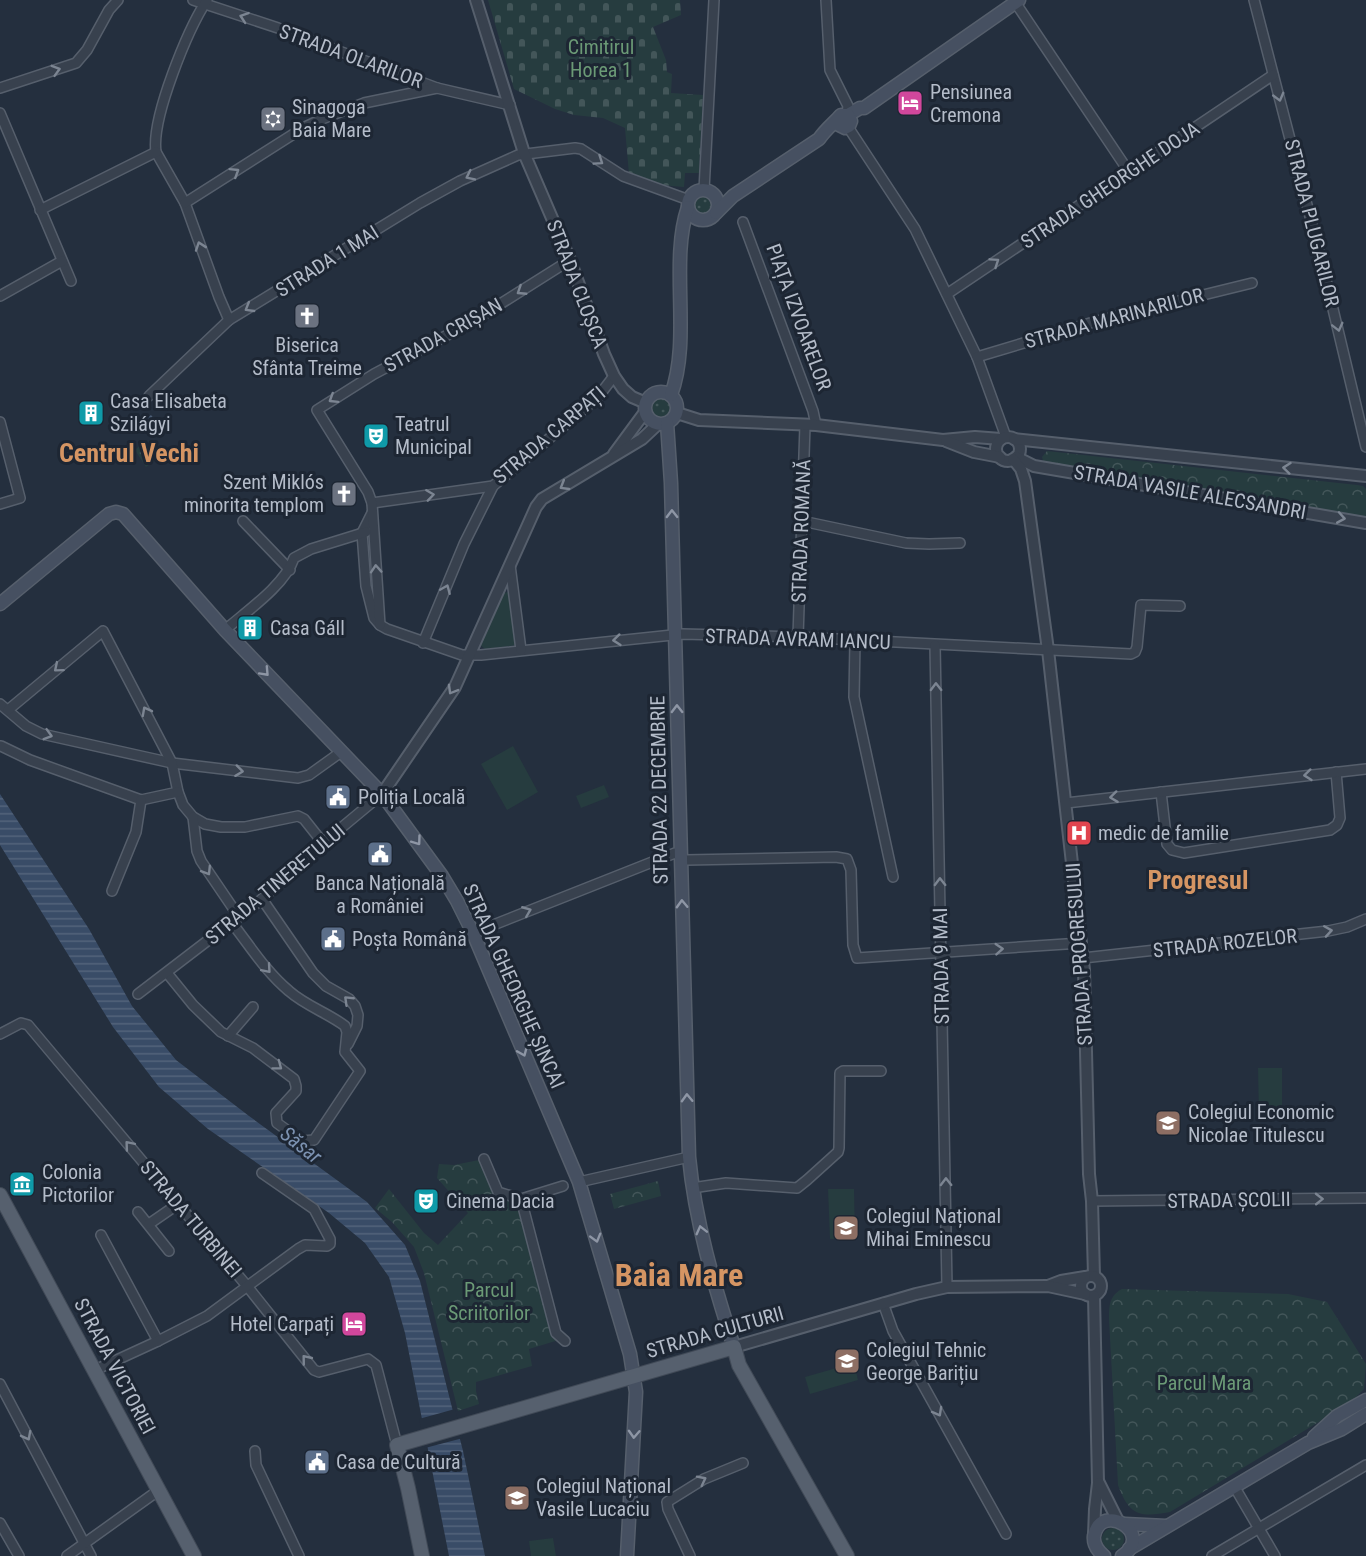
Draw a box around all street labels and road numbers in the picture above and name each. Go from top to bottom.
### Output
street label: STRADA OLARILOR [276,19,426,93]
street label: STRADA GHEORGHE DOJA [1016,116,1204,254]
street label: STRADA PLUGARILOR [1280,137,1345,310]
street label: STRADA CLOȘCA [541,216,613,352]
street label: STRADA 1 MAI [271,220,383,302]
street label: PIAȚA IZVOARELOR [760,240,837,394]
street label: STRADA MARINARILOR [1022,283,1206,353]
street label: STRADA CRIȘAN [380,293,506,377]
street label: STRADA CARPAȚI [488,381,611,490]
street label: STRADA ROMANĂ [786,458,816,603]
street label: STRADA VASILE ALECSANDRI [1072,460,1308,524]
street label: STRADA AVRAM IANCU [705,624,891,654]
street label: STRADA 22 DECEMBRIE [645,695,673,885]
street label: STRADA TINERETULUI [200,818,350,950]
street label: STRADA PROGRESULUI [1061,862,1097,1046]
street label: STRADA GHEORGHE ȘINCAI [458,880,570,1092]
street label: STRADA 9 MAI [928,908,954,1024]
street label: STRADA ROZELOR [1152,923,1299,962]
street label: STRADA TURBINEI [135,1156,247,1282]
street label: STRADA ȘCOLII [1167,1187,1291,1213]
street label: STRADA VICTORIEI [69,1294,161,1438]
street label: STRADA CULTURII [643,1301,787,1363]

